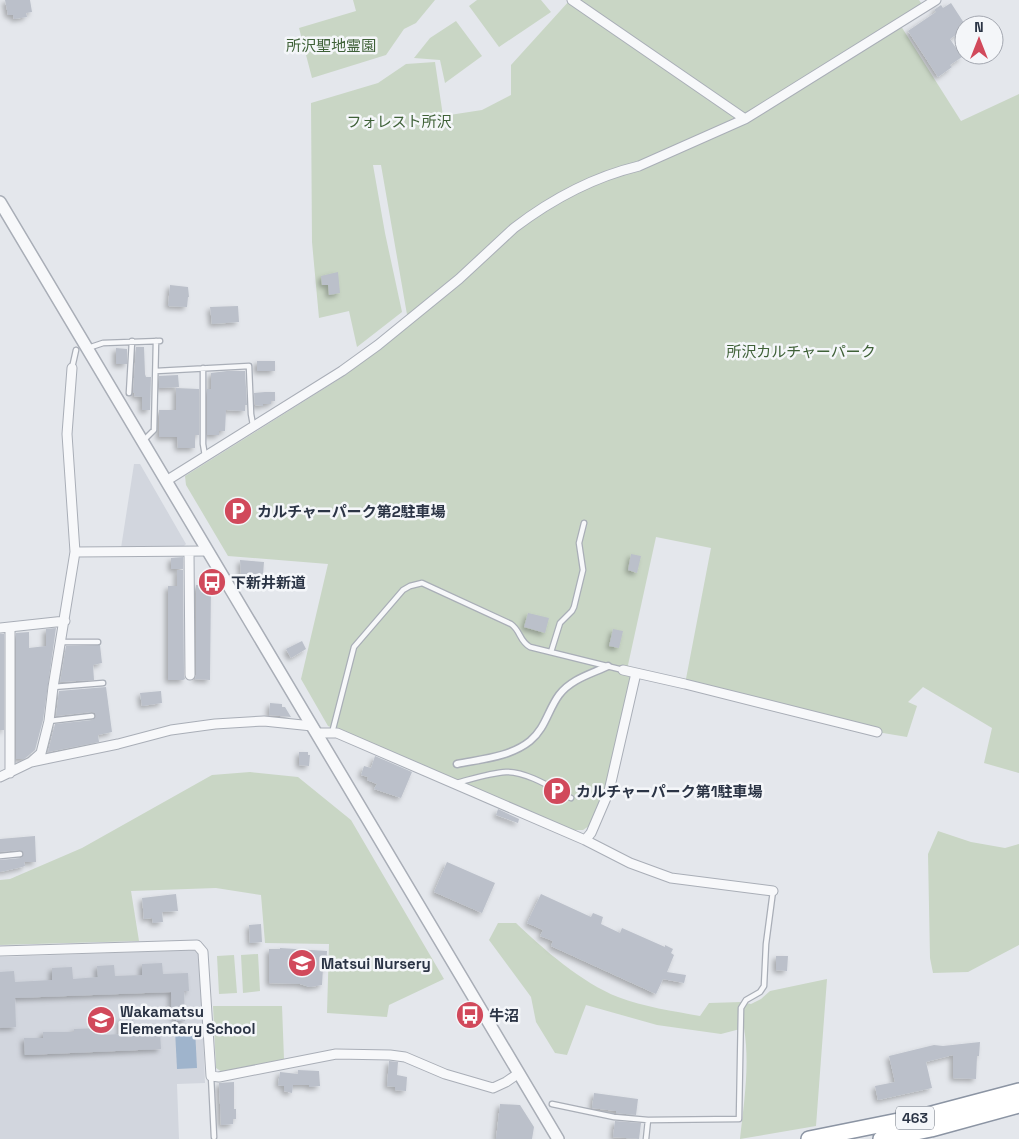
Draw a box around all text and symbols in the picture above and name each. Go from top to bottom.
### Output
north arrow [954,15,1004,65]
text: N [974,18,984,36]
park label: 所沢聖地霊園 [286,36,376,55]
park label: フォレスト所沢 [346,112,452,131]
park label: 所沢カルチャーパーク [726,342,876,361]
parking icon: カルチャーパーク第2駐車場 [223,496,253,526]
place label: カルチャーパーク第2駐車場 [257,502,446,521]
bus stop icon: 下新井新道 [197,567,227,597]
place label: 下新井新道 [231,573,306,592]
parking icon: カルチャーパーク第1駐車場 [542,776,572,806]
place label: カルチャーパーク第1駐車場 [576,782,762,801]
school or university icon: Matsui Nursery [287,948,317,978]
place label: Matsui Nursery [321,954,431,973]
bus stop icon: 牛沼 [455,1000,485,1030]
place label: Wakamatsu Elementary School [120,1002,255,1038]
school or university icon: Wakamatsu Elementary School [86,1005,116,1035]
place label: 牛沼 [489,1006,519,1025]
road number: 463 [896,1106,934,1130]

